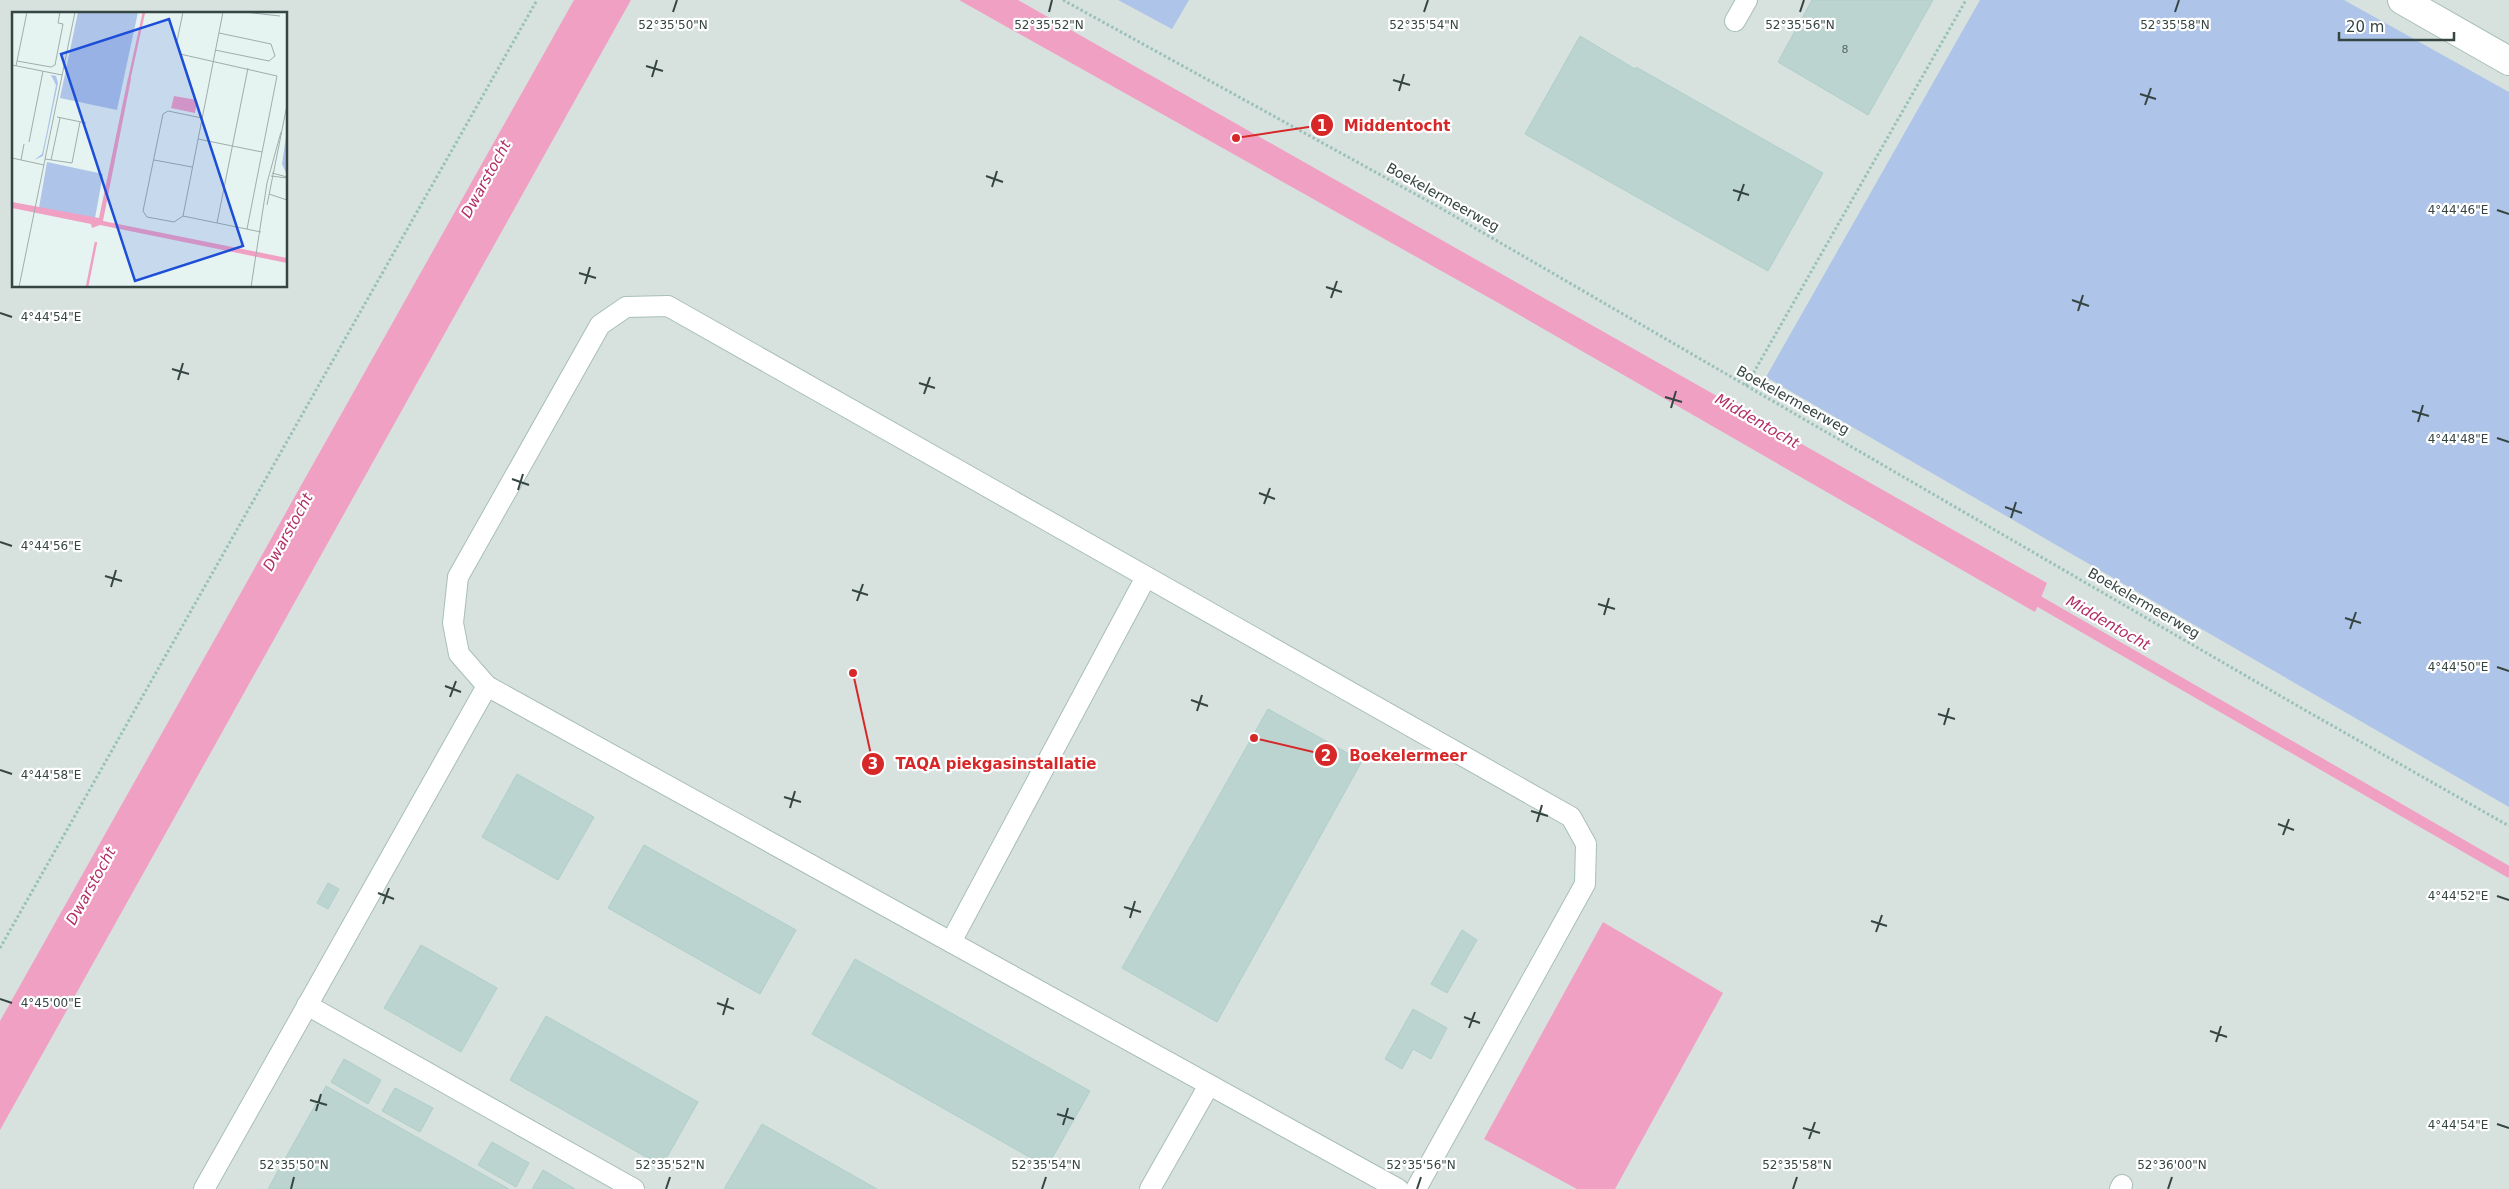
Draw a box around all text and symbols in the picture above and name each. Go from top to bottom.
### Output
scale bar [2339,10,2454,42]
inset map [12,12,288,288]
text: 52°35'50"N [638,18,708,32]
text: 52°35'52"N [1014,18,1084,32]
text: 52°35'54"N [1389,18,1459,32]
text: 52°35'56"N [1765,18,1835,32]
text: 52°35'58"N [2140,18,2210,32]
text: 20 m [2346,18,2384,36]
house number: 8 [1842,43,1849,56]
callout: Middentocht [1309,110,1461,140]
text: 1 [1317,117,1327,135]
text: Middentocht [1344,117,1450,135]
water label: Dwarstocht [457,136,515,221]
street label: Boekelermeerweg [1384,159,1502,235]
text: 4°44'46"E [2428,203,2488,217]
text: 4°44'54"E [21,310,81,324]
street label: Boekelermeerweg [1734,362,1852,438]
water label: Middentocht [1712,390,1803,453]
text: 4°44'48"E [2428,432,2488,446]
water label: Dwarstocht [259,489,317,574]
text: 4°44'56"E [21,539,81,553]
street label: Boekelermeerweg [2085,564,2203,642]
water label: Middentocht [2063,592,2154,655]
text: 4°44'50"E [2428,660,2488,674]
callout: Boekelermeer [1314,740,1477,770]
text: 2 [1321,747,1331,765]
text: Boekelermeer [1349,747,1467,765]
callout: TAQA piekgasinstallatie [861,749,1107,779]
text: 3 [868,755,878,773]
text: TAQA piekgasinstallatie [895,755,1097,773]
text: 4°44'58"E [21,768,81,782]
water label: Dwarstocht [62,843,120,928]
text: 4°44'52"E [2428,889,2488,903]
text: 4°45'00"E [21,996,81,1010]
text: 4°44'54"E [2428,1118,2488,1132]
text: 52°35'50"N [259,1158,329,1172]
text: 52°35'52"N [635,1158,705,1172]
text: 52°35'54"N [1011,1158,1081,1172]
text: 52°35'56"N [1386,1158,1456,1172]
text: 52°35'58"N [1762,1158,1832,1172]
text: 52°36'00"N [2137,1158,2207,1172]

